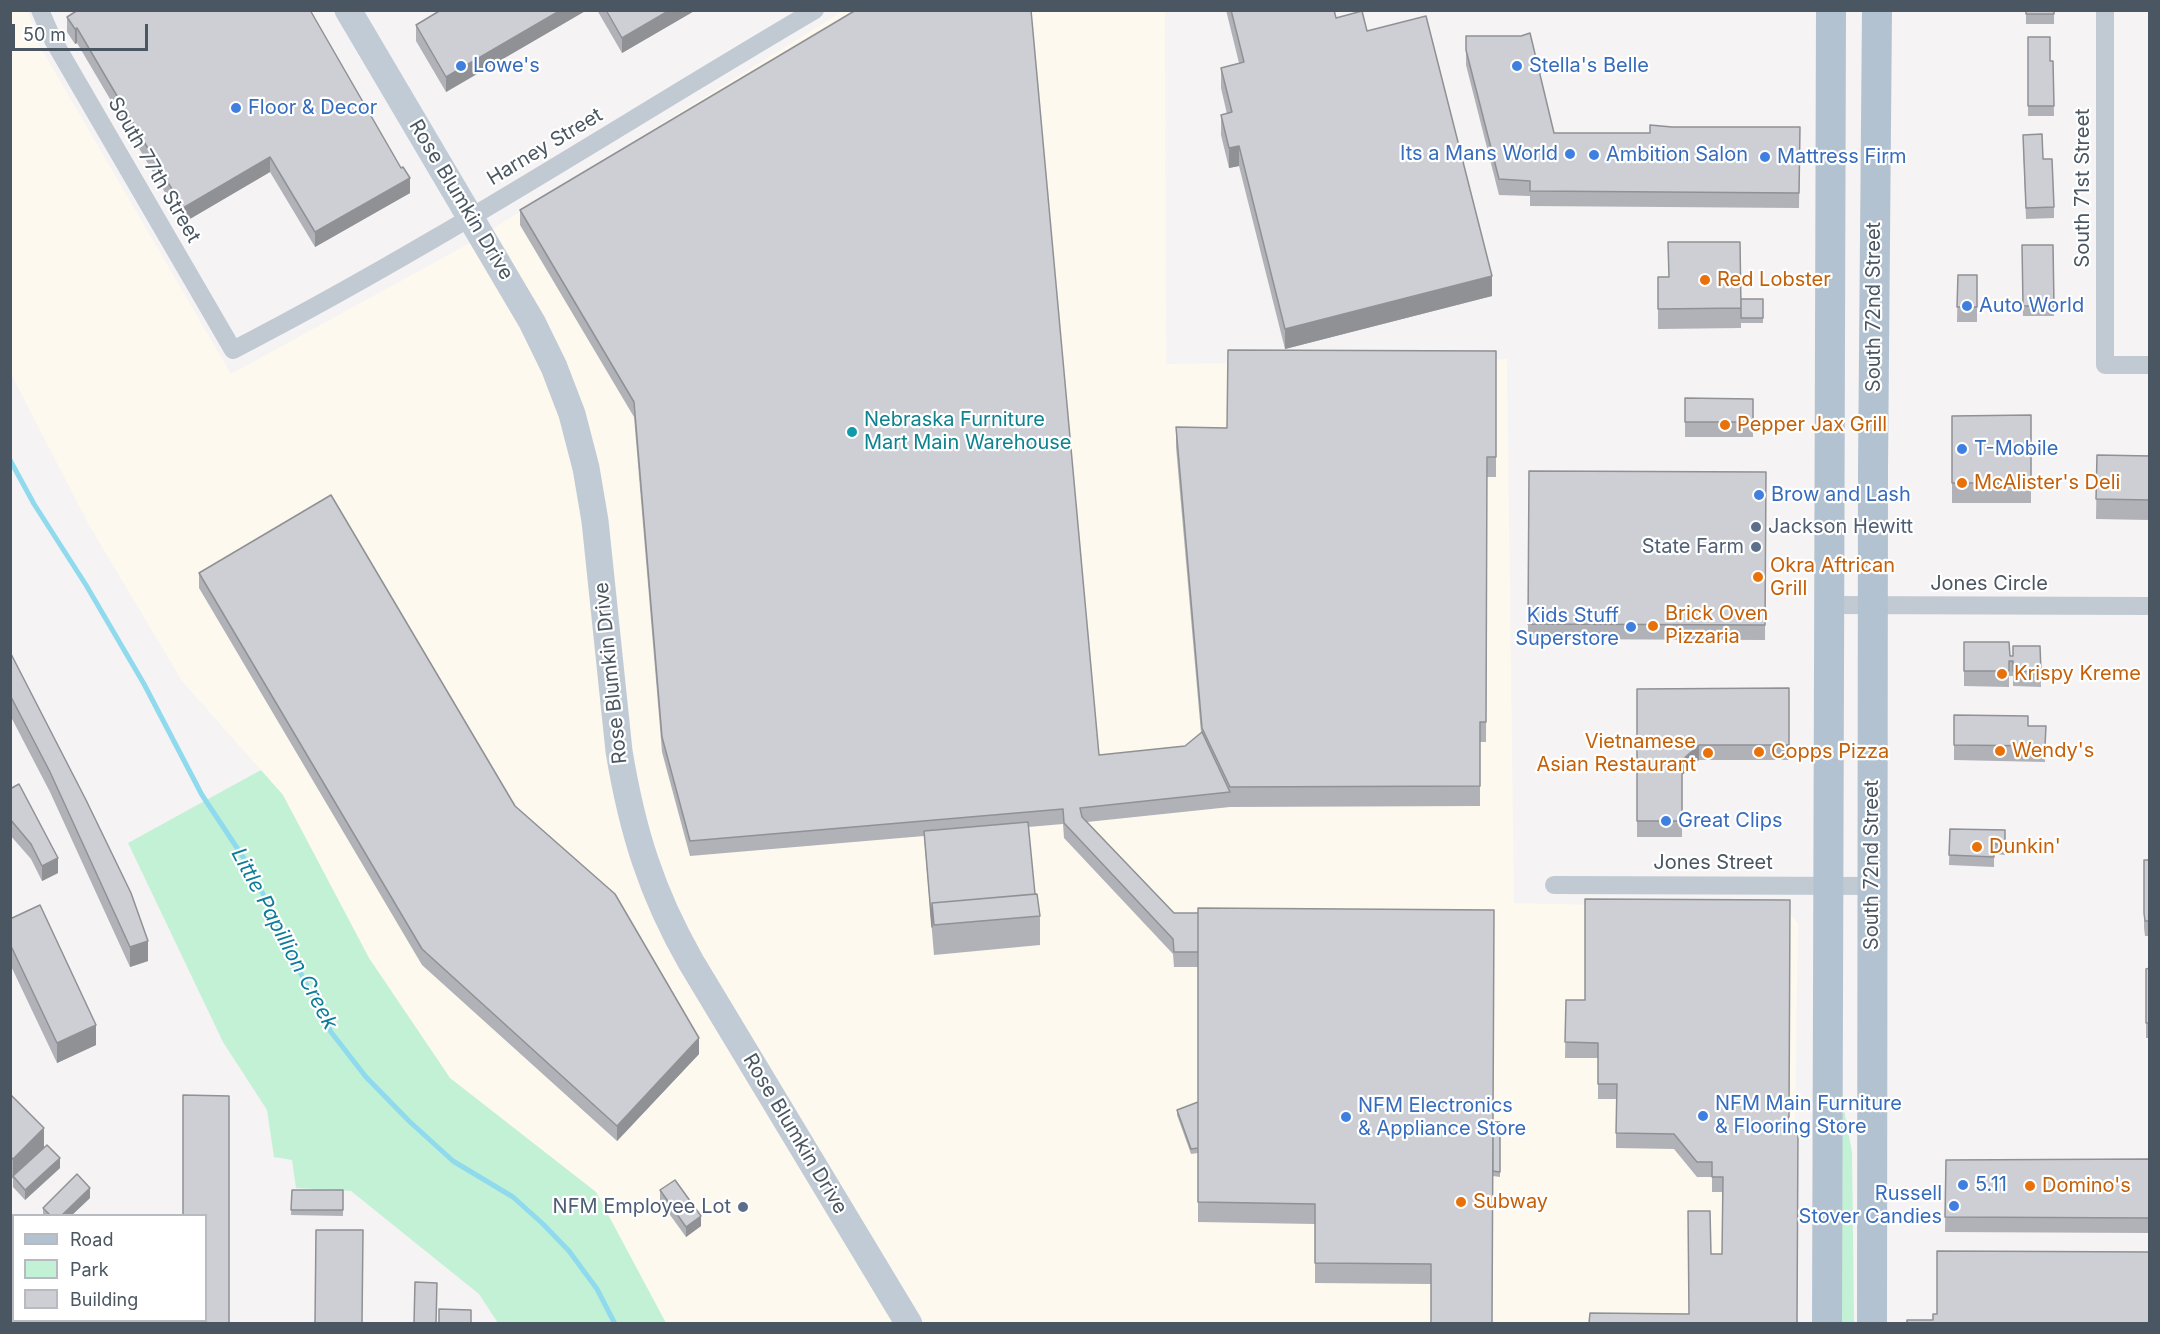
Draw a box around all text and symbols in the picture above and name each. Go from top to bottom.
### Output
scale bar [15,12,152,50]
text: 50 m [23,24,66,45]
place label: Lowe's [473,54,540,78]
place label: Stella's Belle [1529,54,1649,78]
marker: Lowe's [454,59,468,73]
marker: Stella's Belle [1510,59,1524,73]
street label: South 77th Street [103,93,205,247]
place label: Floor & Decor [248,96,377,120]
marker: Floor & Decor [229,101,243,115]
street label: Harney Street [483,103,607,191]
street label: South 71st Street [2071,108,2095,268]
street label: Rose Blumkin Drive [404,116,518,284]
place label: Its a Mans World [1400,142,1558,166]
place label: Ambition Salon [1606,143,1748,167]
place label: Mattress Firm [1777,145,1907,169]
marker: Its a Mans World [1563,147,1577,161]
marker: Ambition Salon [1587,148,1601,162]
marker: Mattress Firm [1758,150,1772,164]
street label: South 72nd Street [1862,222,1886,392]
place label: Red Lobster [1717,268,1831,292]
marker: Red Lobster [1698,273,1712,287]
place label: Auto World [1979,294,2084,318]
marker: Auto World [1960,299,1974,313]
place label: Nebraska Furniture Mart Main Warehouse [864,408,1072,455]
place label: Pepper Jax Grill [1737,413,1887,437]
marker: Pepper Jax Grill [1718,418,1732,432]
marker: Nebraska Furniture Mart Main Warehouse [845,425,859,439]
place label: T-Mobile [1974,437,2058,461]
marker: T-Mobile [1955,442,1969,456]
place label: McAlister's Deli [1974,471,2120,495]
marker: McAlister's Deli [1955,476,1969,490]
place label: Brow and Lash [1771,483,1911,507]
marker: Brow and Lash [1752,488,1766,502]
place label: Jackson Hewitt [1768,515,1913,539]
marker: Jackson Hewitt [1749,520,1763,534]
place label: State Farm [1642,535,1744,559]
marker: State Farm [1749,540,1763,554]
place label: Okra Aftrican Grill [1770,554,1895,601]
marker: Okra Aftrican Grill [1751,570,1765,584]
street label: Jones Circle [1930,572,2048,596]
street label: Rose Blumkin Drive [590,581,632,765]
place label: Brick Oven Pizzaria [1665,602,1768,649]
place label: Kids Stuff Superstore [1515,604,1619,651]
marker: Brick Oven Pizzaria [1646,619,1660,633]
marker: Kids Stuff Superstore [1624,620,1638,634]
place label: Krispy Kreme [2014,662,2141,686]
marker: Krispy Kreme [1995,667,2009,681]
place label: Vietnamese Asian Restaurant [1537,730,1696,777]
place label: Wendy's [2012,739,2094,763]
place label: Copps Pizza [1771,740,1889,764]
marker: Wendy's [1993,744,2007,758]
marker: Copps Pizza [1752,745,1766,759]
marker: Vietnamese Asian Restaurant [1701,746,1715,760]
street label: South 72nd Street [1860,780,1884,950]
place label: Great Clips [1678,809,1782,833]
marker: Great Clips [1659,814,1673,828]
place label: Dunkin' [1989,835,2061,859]
marker: Dunkin' [1970,840,1984,854]
water label: Little Papillion Creek [225,844,343,1034]
street label: Jones Street [1653,851,1773,875]
street label: Rose Blumkin Drive [738,1050,852,1218]
place label: NFM Main Furniture & Flooring Store [1715,1092,1902,1139]
place label: NFM Electronics & Appliance Store [1358,1094,1526,1141]
marker: NFM Main Furniture & Flooring Store [1696,1109,1710,1123]
marker: NFM Electronics & Appliance Store [1339,1110,1353,1124]
place label: 5.11 [1975,1173,2007,1197]
place label: Domino's [2042,1174,2131,1198]
marker: 5.11 [1956,1178,1970,1192]
marker: Domino's [2023,1179,2037,1193]
place label: Russell Stover Candies [1799,1182,1942,1229]
place label: Subway [1473,1190,1548,1214]
place label: NFM Employee Lot [553,1195,731,1219]
marker: Subway [1454,1195,1468,1209]
marker: Russell Stover Candies [1947,1199,1961,1213]
marker: NFM Employee Lot [736,1200,750,1214]
legend [12,1214,207,1322]
text: Road [70,1229,113,1250]
text: Park [70,1259,109,1280]
text: Building [70,1289,138,1310]

